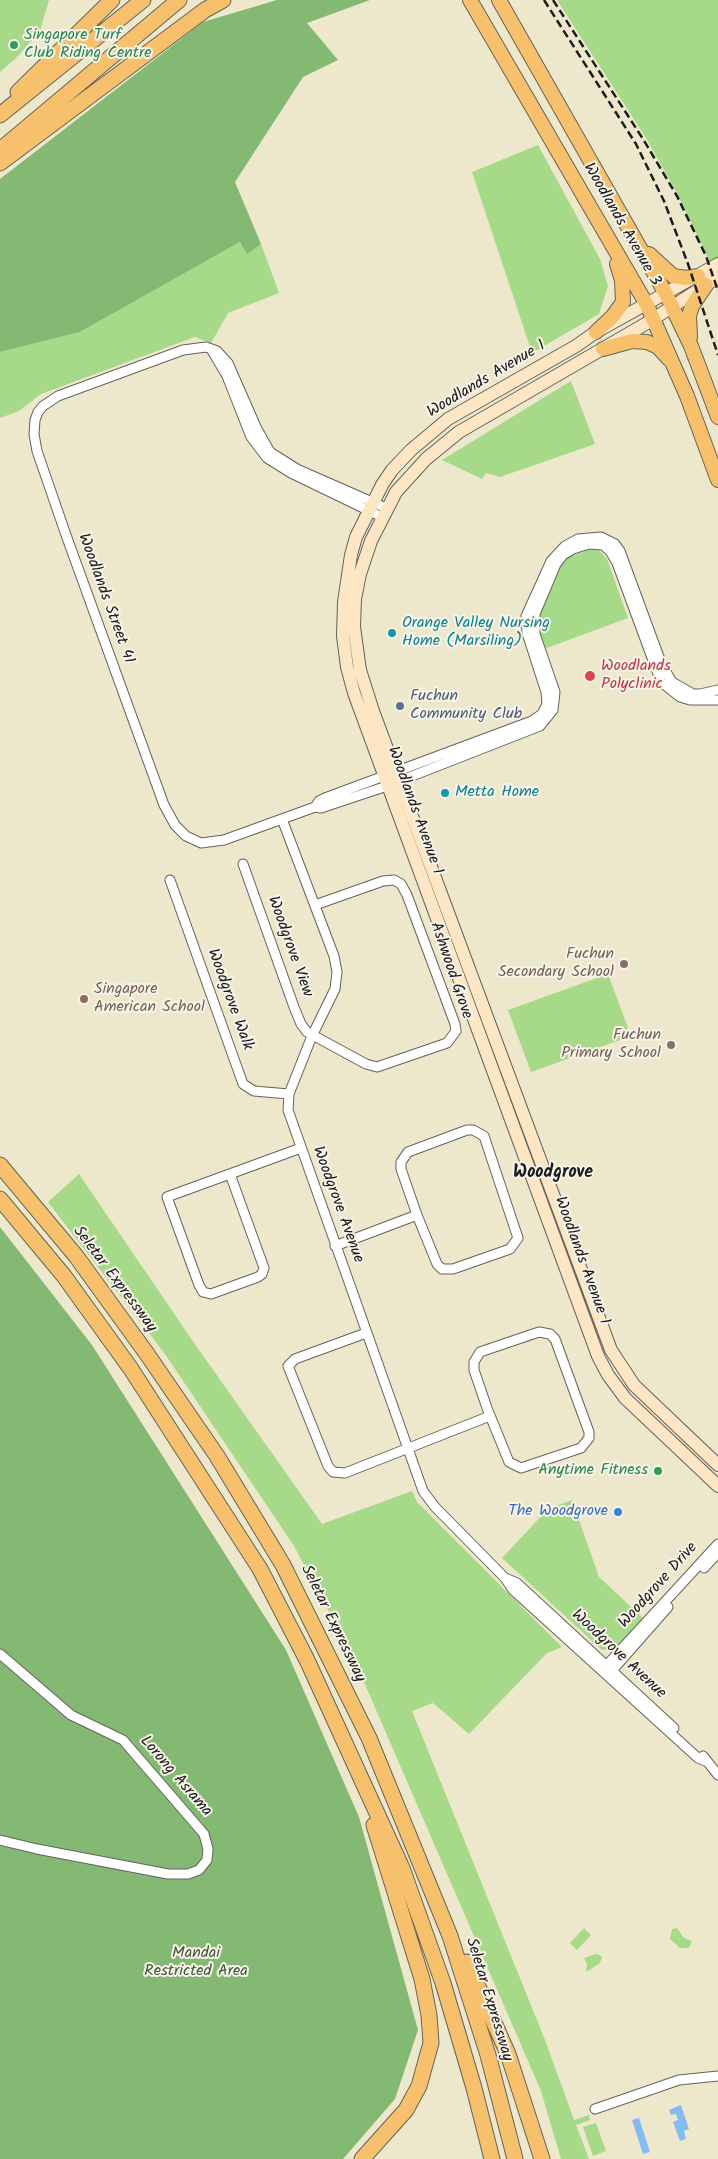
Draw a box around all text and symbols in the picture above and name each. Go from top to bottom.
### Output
place label: Singapore Turf Club Riding Centre [24,26,152,64]
marker: Singapore Turf Club Riding Centre [8,39,20,51]
street label: Woodlands Avenue 3 [578,160,664,290]
street label: Woodlands Avenue 1 [424,337,550,423]
street label: Woodlands Street 41 [73,531,137,667]
place label: Orange Valley Nursing Home (Marsiling) [402,614,550,652]
marker: Orange Valley Nursing Home (Marsiling) [386,627,398,639]
place label: Woodlands Polyclinic [601,657,671,695]
marker: Woodlands Polyclinic [583,669,597,683]
place label: Fuchun Community Club [410,687,522,725]
marker: Fuchun Community Club [394,700,406,712]
street label: Woodlands Avenue 1 [382,744,446,878]
place label: Metta Home [455,783,539,803]
marker: Metta Home [439,787,451,799]
street label: Woodgrove View [262,894,316,1000]
street label: Ashwood Grove [424,920,476,1022]
place label: Fuchun Secondary School [498,945,614,983]
street label: Woodgrove Walk [202,946,256,1054]
marker: Fuchun Secondary School [618,958,630,970]
place label: Singapore American School [94,980,205,1018]
marker: Singapore American School [78,993,90,1005]
place label: Fuchun Primary School [561,1026,661,1064]
marker: Fuchun Primary School [665,1039,677,1051]
street label: Woodgrove Avenue [307,1144,367,1266]
district label: Woodgrove [513,1163,593,1185]
street label: Woodlands Avenue 1 [549,1194,613,1328]
street label: Seletar Expressway [68,1223,160,1337]
place label: Anytime Fitness [538,1461,648,1481]
marker: Anytime Fitness [652,1465,664,1477]
place label: The Woodgrove [508,1502,608,1522]
marker: The Woodgrove [612,1506,624,1518]
street label: Woodgrove Drive [615,1539,703,1633]
street label: Seletar Expressway [295,1562,369,1686]
street label: Woodgrove Avenue [567,1606,669,1704]
street label: Lorong Asrama [135,1733,215,1821]
street label: Seletar Expressway [460,1936,516,2064]
park label: Mandai Restricted Area [144,1944,248,1982]

